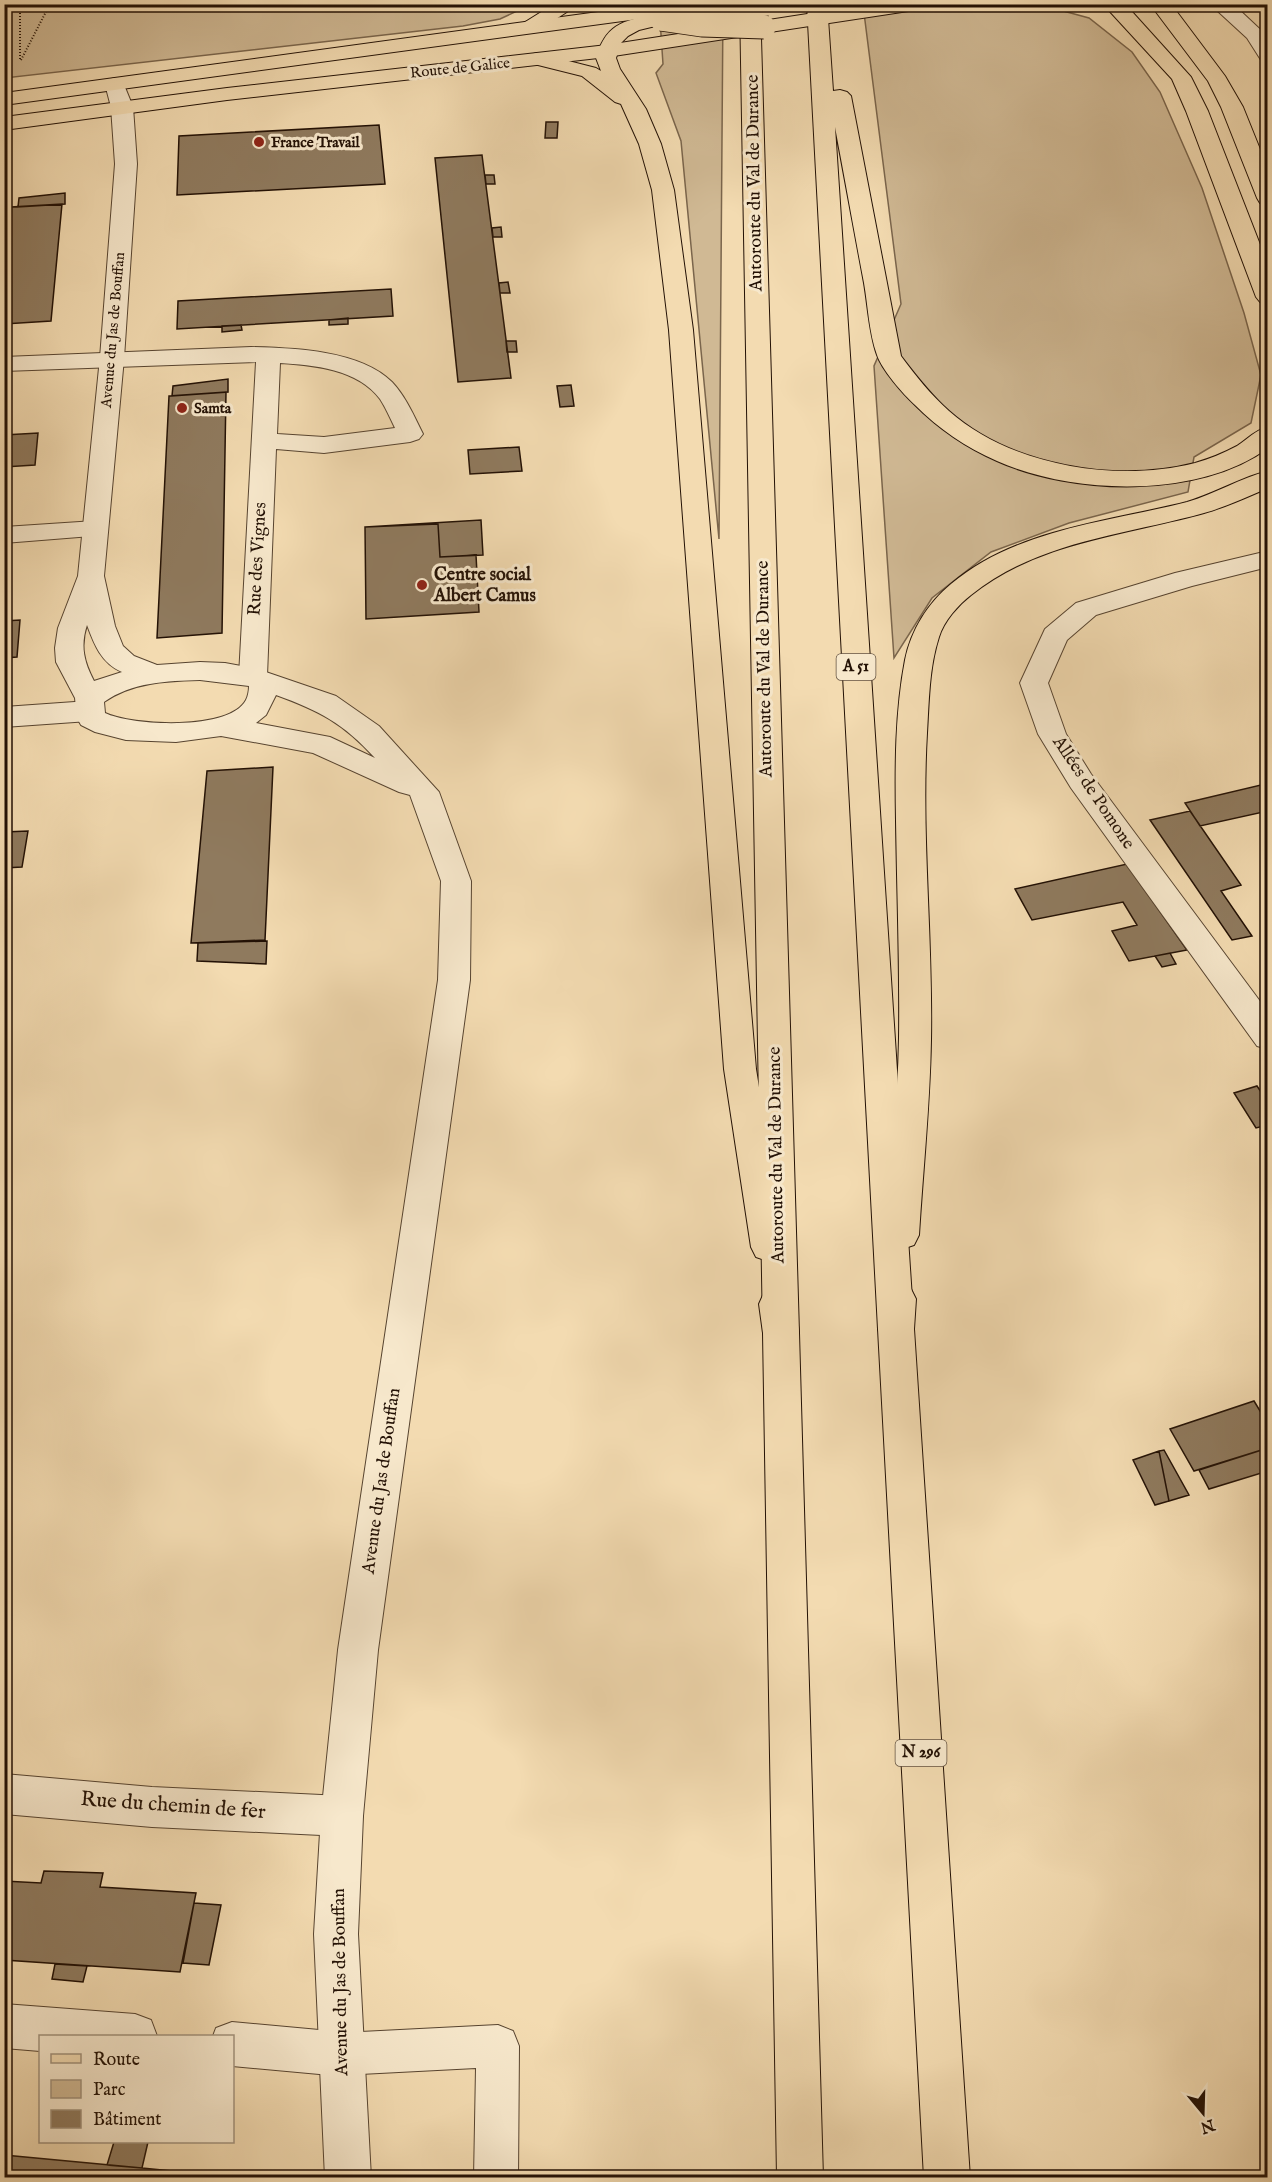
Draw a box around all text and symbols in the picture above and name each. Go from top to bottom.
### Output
street label: Route de Galice [409,53,511,83]
street label: Autoroute du Val de Durance [742,74,768,293]
place label: France Travail [271,133,361,152]
marker: France Travail [252,135,266,149]
street label: Avenue du Jas de Bouffan [97,251,129,410]
place label: Samta [194,399,232,418]
marker: Samta [175,401,189,415]
street label: Rue des Vignes [244,502,272,616]
street label: Autoroute du Val de Durance [752,560,778,779]
place label: Centre social Albert Camus [433,564,536,608]
marker: Centre social Albert Camus [415,578,429,592]
road number: A 51 [836,654,876,680]
street label: Allées de Pomone [1046,731,1139,854]
street label: Autoroute du Val de Durance [764,1046,790,1265]
street label: Avenue du Jas de Bouffan [357,1386,406,1576]
road number: N 296 [896,1740,946,1766]
street label: Rue du chemin de fer [80,1786,267,1826]
street label: Avenue du Jas de Bouffan [328,1888,354,2077]
legend [39,2035,234,2143]
text: Route [93,2049,140,2072]
text: Parc [93,2079,126,2102]
north arrow [1173,2083,1233,2143]
text: Bâtiment [93,2109,162,2132]
text: N [1197,2113,1218,2137]

